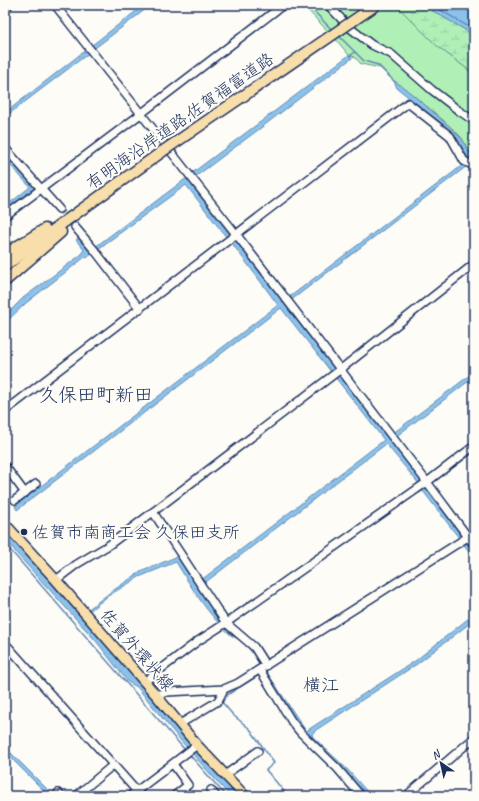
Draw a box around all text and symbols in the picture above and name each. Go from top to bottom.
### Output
street label: 有明海沿岸道路;佐賀福富道路 [82,48,278,194]
district label: 久保田町新田 [39,383,153,407]
place label: 佐賀市南商工会 久保田支所 [32,522,240,543]
marker: 佐賀市南商工会 久保田支所 [19,527,29,537]
street label: 佐賀外環状線 [96,605,178,695]
district label: 横江 [303,674,339,696]
north arrow [421,743,461,783]
text: N [429,746,444,762]

